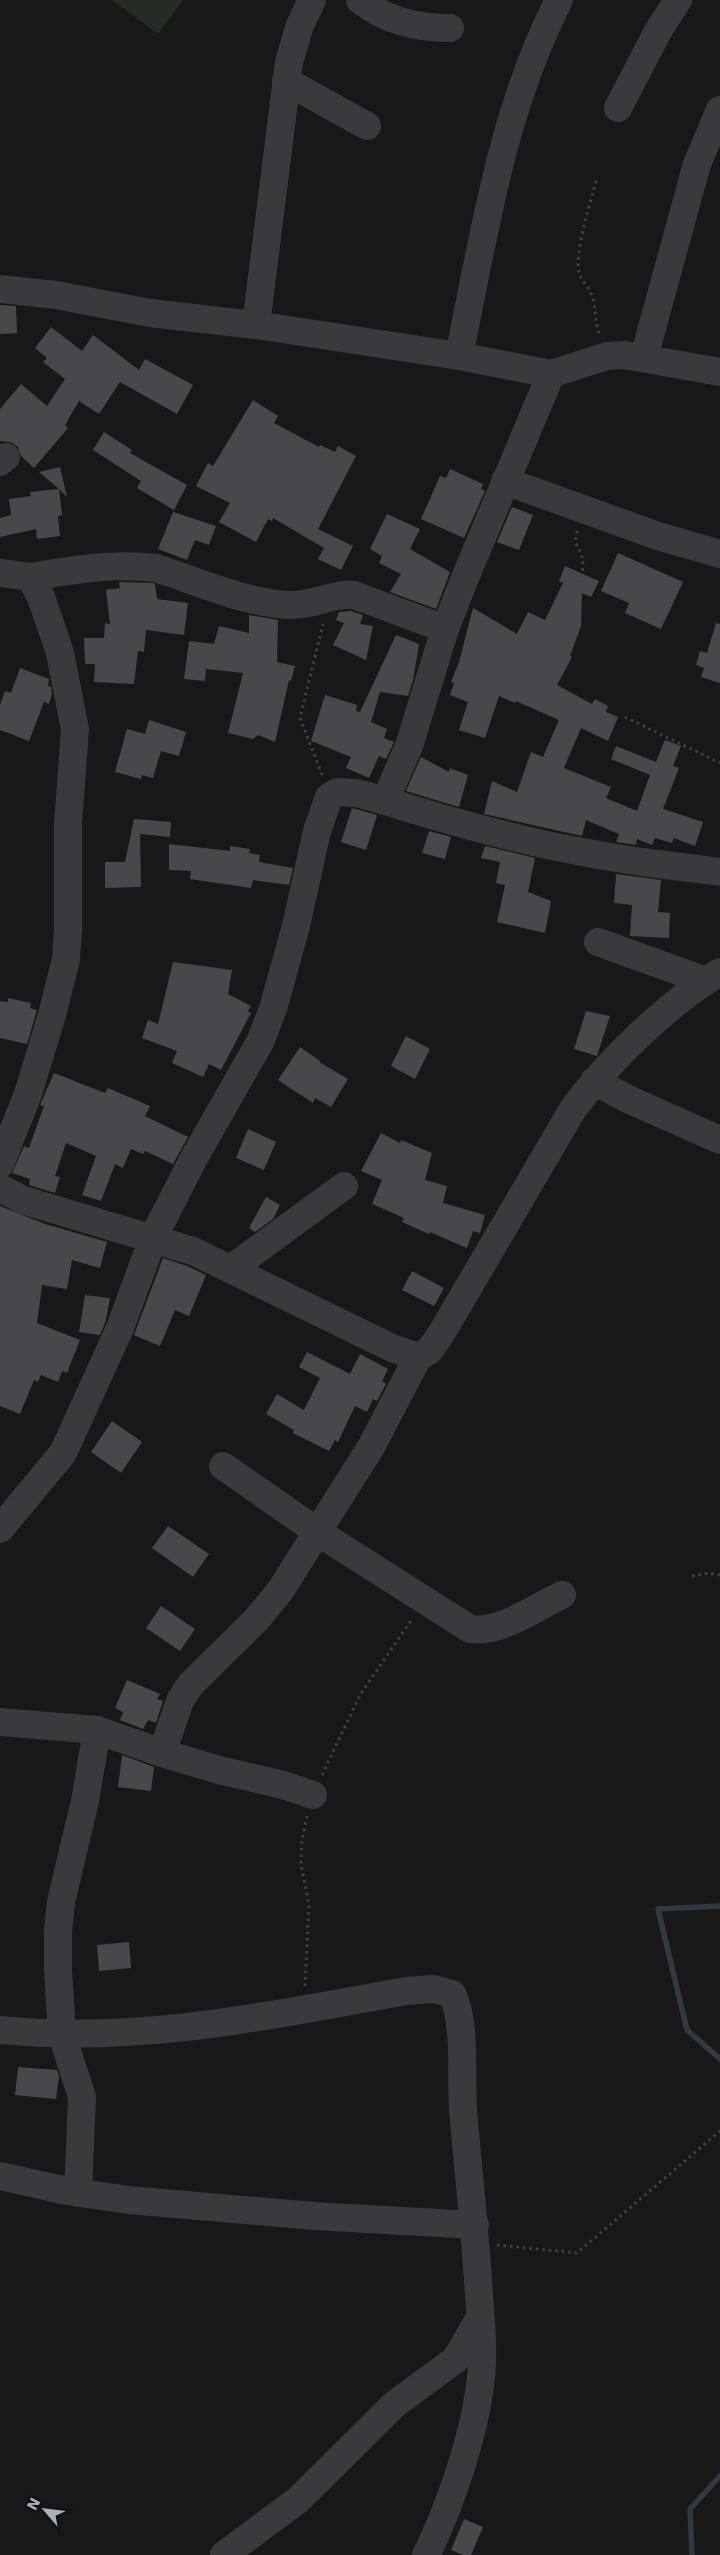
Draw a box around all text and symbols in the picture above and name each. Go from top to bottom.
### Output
north arrow [20,2485,70,2535]
text: N [24,2495,43,2513]

